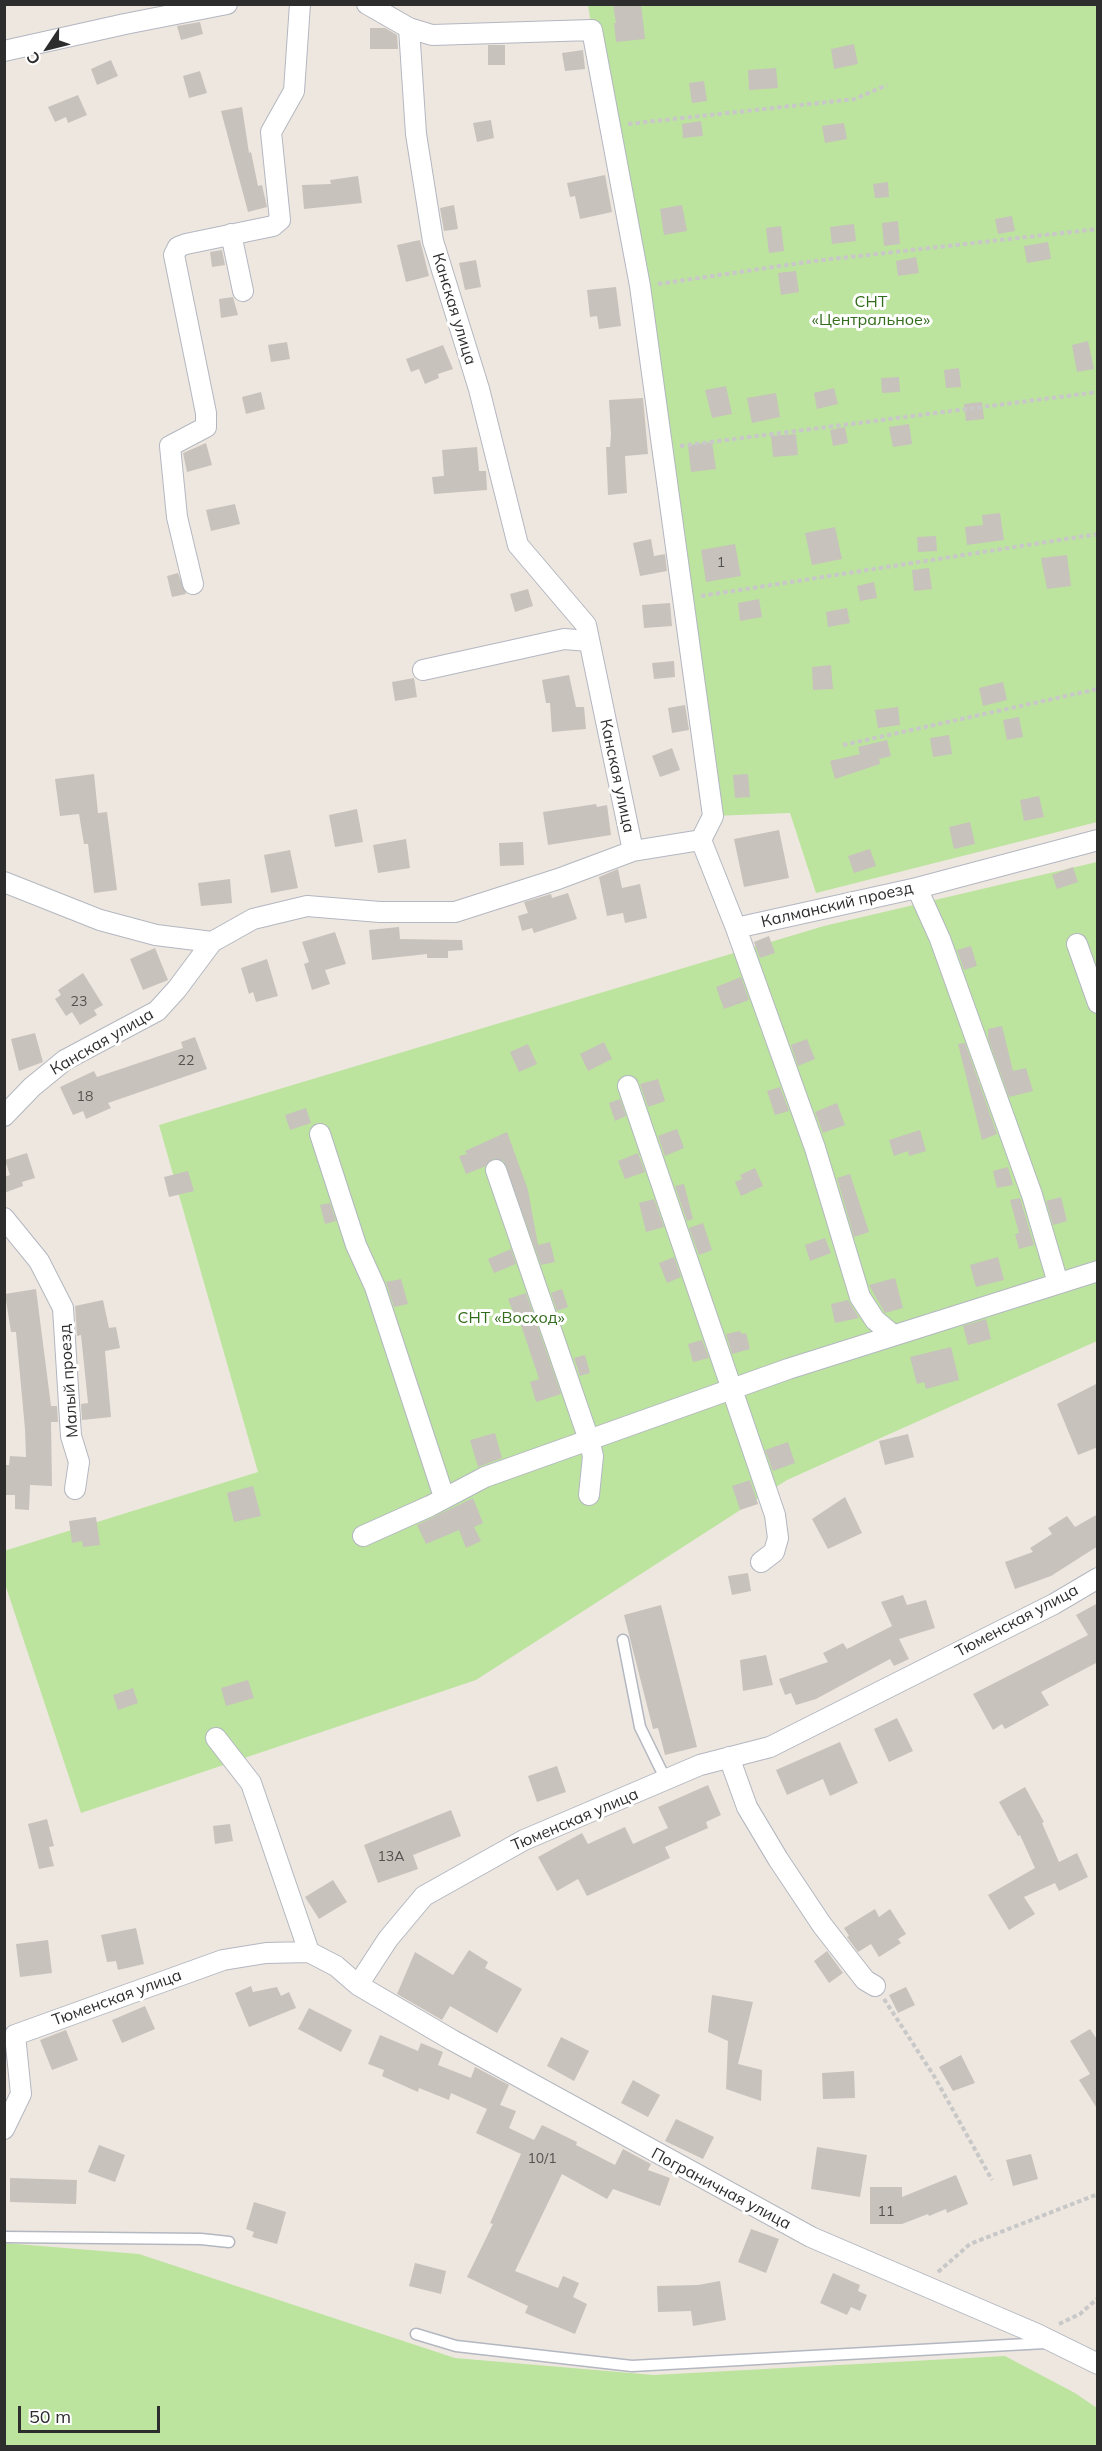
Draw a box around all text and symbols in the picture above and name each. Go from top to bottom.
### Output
north arrow [18,18,78,78]
text: С [22,48,45,69]
street label: Канская улица [428,251,480,367]
park label: СНТ «Центральное» [812,292,930,330]
house number: 1 [717,555,725,571]
street label: Канская улица [596,717,638,835]
street label: Калманский проезд [759,878,915,932]
house number: 23 [71,994,87,1010]
street label: Канская улица [47,1005,157,1079]
house number: 22 [178,1053,194,1069]
house number: 18 [77,1089,93,1105]
park label: СНТ «Восход» [457,1308,565,1328]
street label: Малый проезд [55,1324,83,1438]
street label: Тюменская улица [952,1581,1082,1661]
street label: Тюменская улица [509,1785,641,1855]
house number: 13А [377,1849,405,1865]
street label: Тюменская улица [50,1966,184,2030]
street label: Пограничная улица [648,2144,794,2234]
house number: 10/1 [527,2151,557,2167]
house number: 11 [878,2204,894,2220]
scale bar [21,2394,164,2432]
text: 50 m [29,2405,71,2428]

